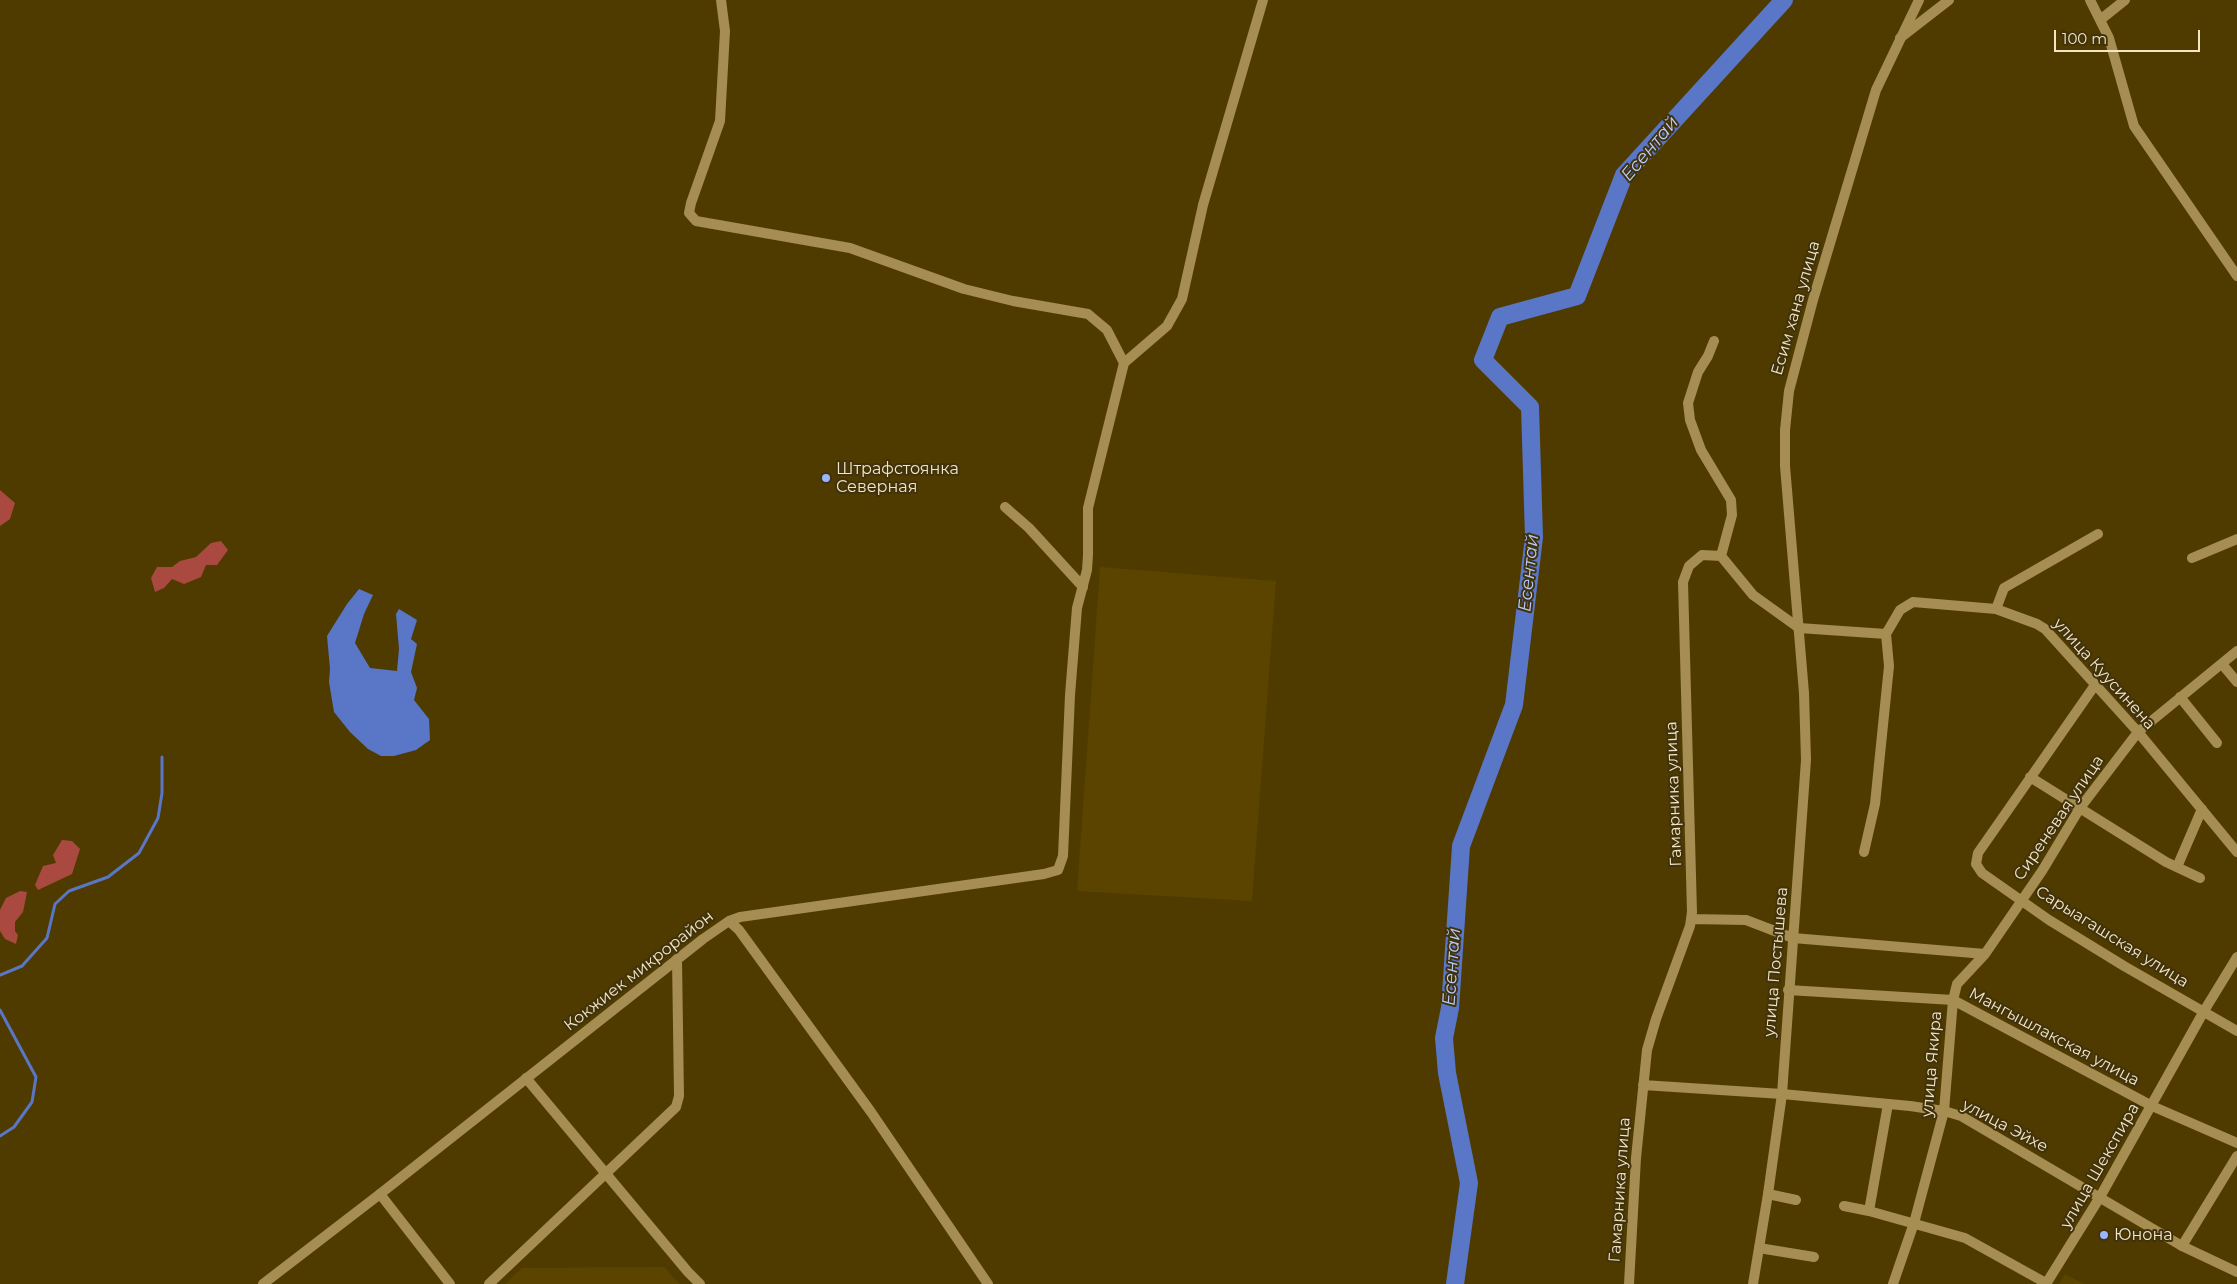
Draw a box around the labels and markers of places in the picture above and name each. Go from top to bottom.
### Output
place label: Штрафстоянка Северная [836,459,959,497]
marker: Штрафстоянка Северная [820,472,832,484]
place label: Юнона [2114,1225,2173,1245]
marker: Юнона [2098,1229,2110,1241]

